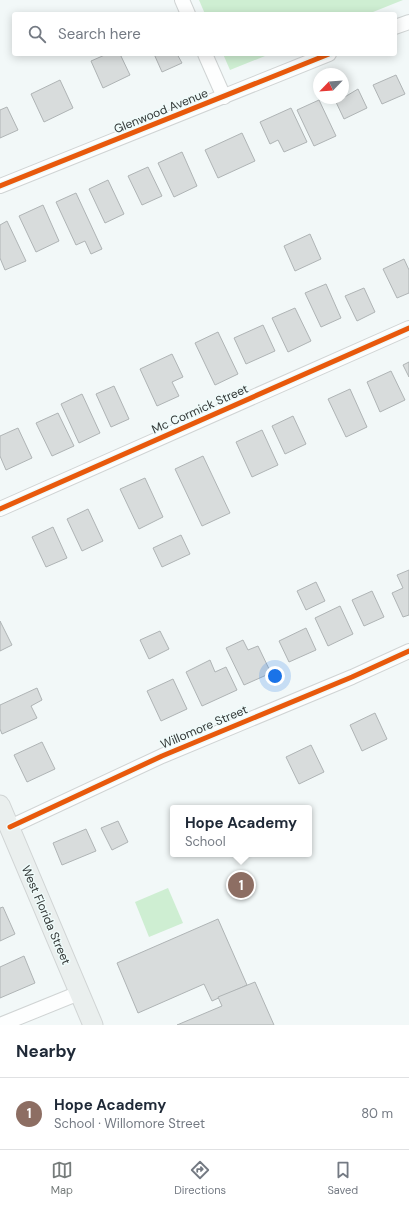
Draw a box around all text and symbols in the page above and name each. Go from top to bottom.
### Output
search box [12,12,397,56]
icon: search [26,23,48,45]
text: Search here [58,24,141,44]
north arrow [313,68,349,104]
street label: Glenwood Avenue [112,85,211,137]
street label: Mc Cormick Street [149,380,251,437]
your location [265,666,285,686]
street label: Willomore Street [158,701,250,753]
popup [170,805,312,857]
text: Hope Academy [185,813,297,833]
text: School [185,833,226,850]
street label: West Florida Street [18,863,74,967]
pin: 1 [228,870,254,900]
text: Nearby [16,1040,76,1062]
text: Hope Academy [54,1095,166,1115]
text: 1 [27,1105,31,1122]
text: 80 m [361,1105,393,1122]
text: School · Willomore Street [54,1115,205,1132]
tab: Map [51,1159,73,1197]
tab: Directions [174,1159,226,1197]
tab: Saved [327,1159,358,1197]

